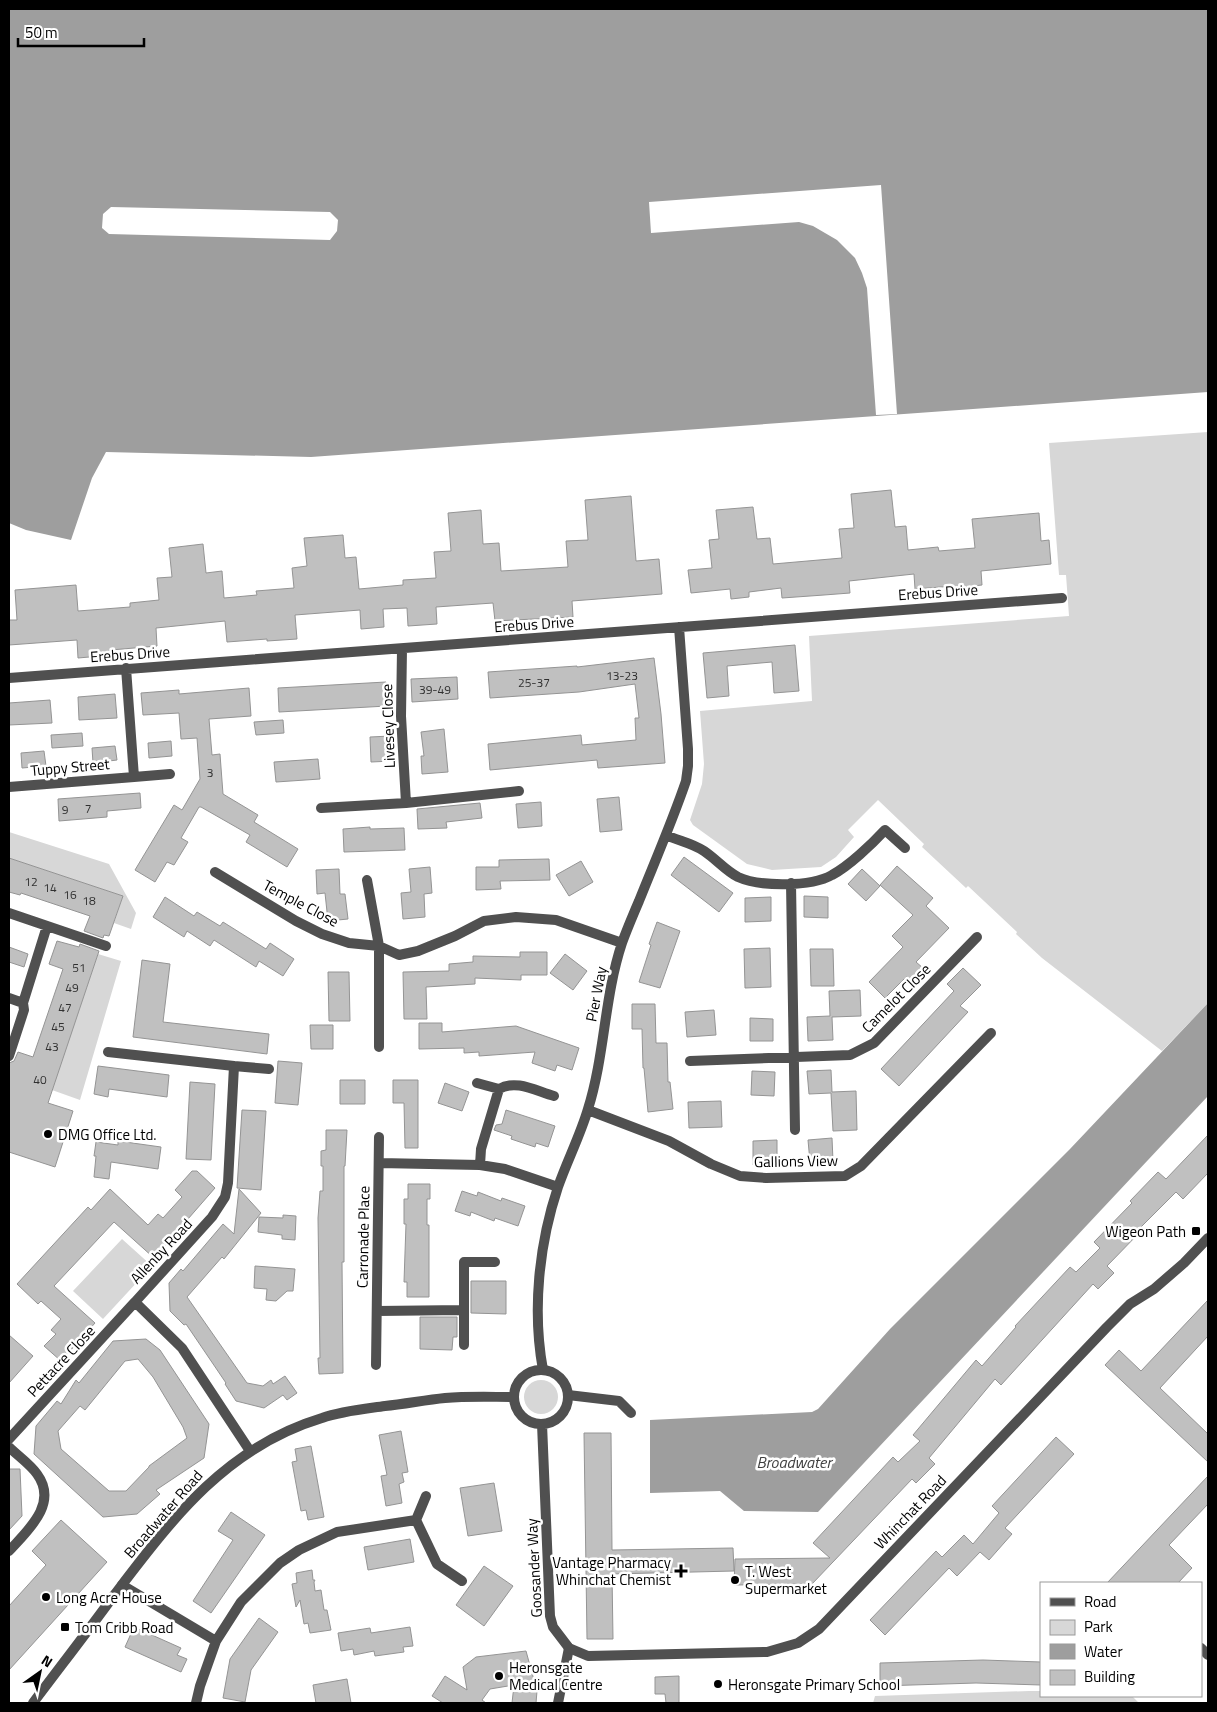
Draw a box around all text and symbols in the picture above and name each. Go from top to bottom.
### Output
scale bar [18,15,144,47]
text: 50 m [25,21,58,44]
street label: Erebus Drive [897,578,979,606]
street label: Erebus Drive [493,610,575,638]
street label: Erebus Drive [89,640,171,668]
house number: 13-23 [606,666,638,685]
house number: 25-37 [518,673,550,692]
house number: 39-49 [419,680,451,699]
street label: Livesey Close [375,684,401,768]
street label: Tuppy Street [29,752,111,782]
house number: 3 [207,763,213,782]
house number: 7 [85,799,91,818]
house number: 9 [62,800,69,819]
house number: 12 [24,872,38,891]
street label: Temple Close [259,873,343,933]
house number: 14 [43,878,57,897]
house number: 16 [63,885,77,904]
house number: 18 [82,891,96,910]
house number: 51 [72,958,86,977]
street label: Camelot Close [856,958,936,1038]
street label: Pier Way [579,964,613,1024]
house number: 49 [65,978,79,997]
house number: 47 [58,998,72,1017]
house number: 45 [51,1017,65,1036]
house number: 43 [45,1037,59,1056]
house number: 40 [33,1070,47,1089]
place label: DMG Office Ltd. [58,1123,157,1146]
marker: DMG Office Ltd. [42,1128,54,1140]
street label: Gallions View [754,1149,838,1173]
street label: Carronade Place [351,1186,375,1288]
street label: Allenby Road [125,1213,197,1289]
place label: Wigeon Path [1105,1220,1186,1243]
marker: Wigeon Path [1190,1225,1202,1237]
street label: Pettacre Close [22,1320,100,1402]
water label: Broadwater [756,1450,833,1474]
street label: Broadwater Road [118,1465,208,1563]
street label: Whinchat Road [868,1470,952,1554]
street label: Goosander Way [520,1518,548,1618]
place label: Vantage Pharmacy Whinchat Chemist [552,1551,672,1591]
place label: T. West Supermarket [745,1560,828,1600]
marker: Vantage Pharmacy Whinchat Chemist [675,1565,687,1577]
marker: T. West Supermarket [729,1574,741,1586]
legend [1040,1582,1202,1697]
place label: Long Acre House [56,1586,162,1609]
text: Road [1084,1590,1116,1613]
marker: Long Acre House [40,1591,52,1603]
text: Park [1084,1615,1113,1638]
place label: Tom Cribb Road [75,1616,173,1639]
marker: Tom Cribb Road [59,1621,71,1633]
text: Water [1084,1640,1123,1663]
north arrow [15,1647,65,1697]
text: N [38,1649,57,1672]
place label: Heronsgate Medical Centre [509,1656,603,1696]
text: Building [1084,1665,1135,1688]
marker: Heronsgate Medical Centre [493,1670,505,1682]
place label: Heronsgate Primary School [728,1673,900,1696]
marker: Heronsgate Primary School [712,1678,724,1690]

